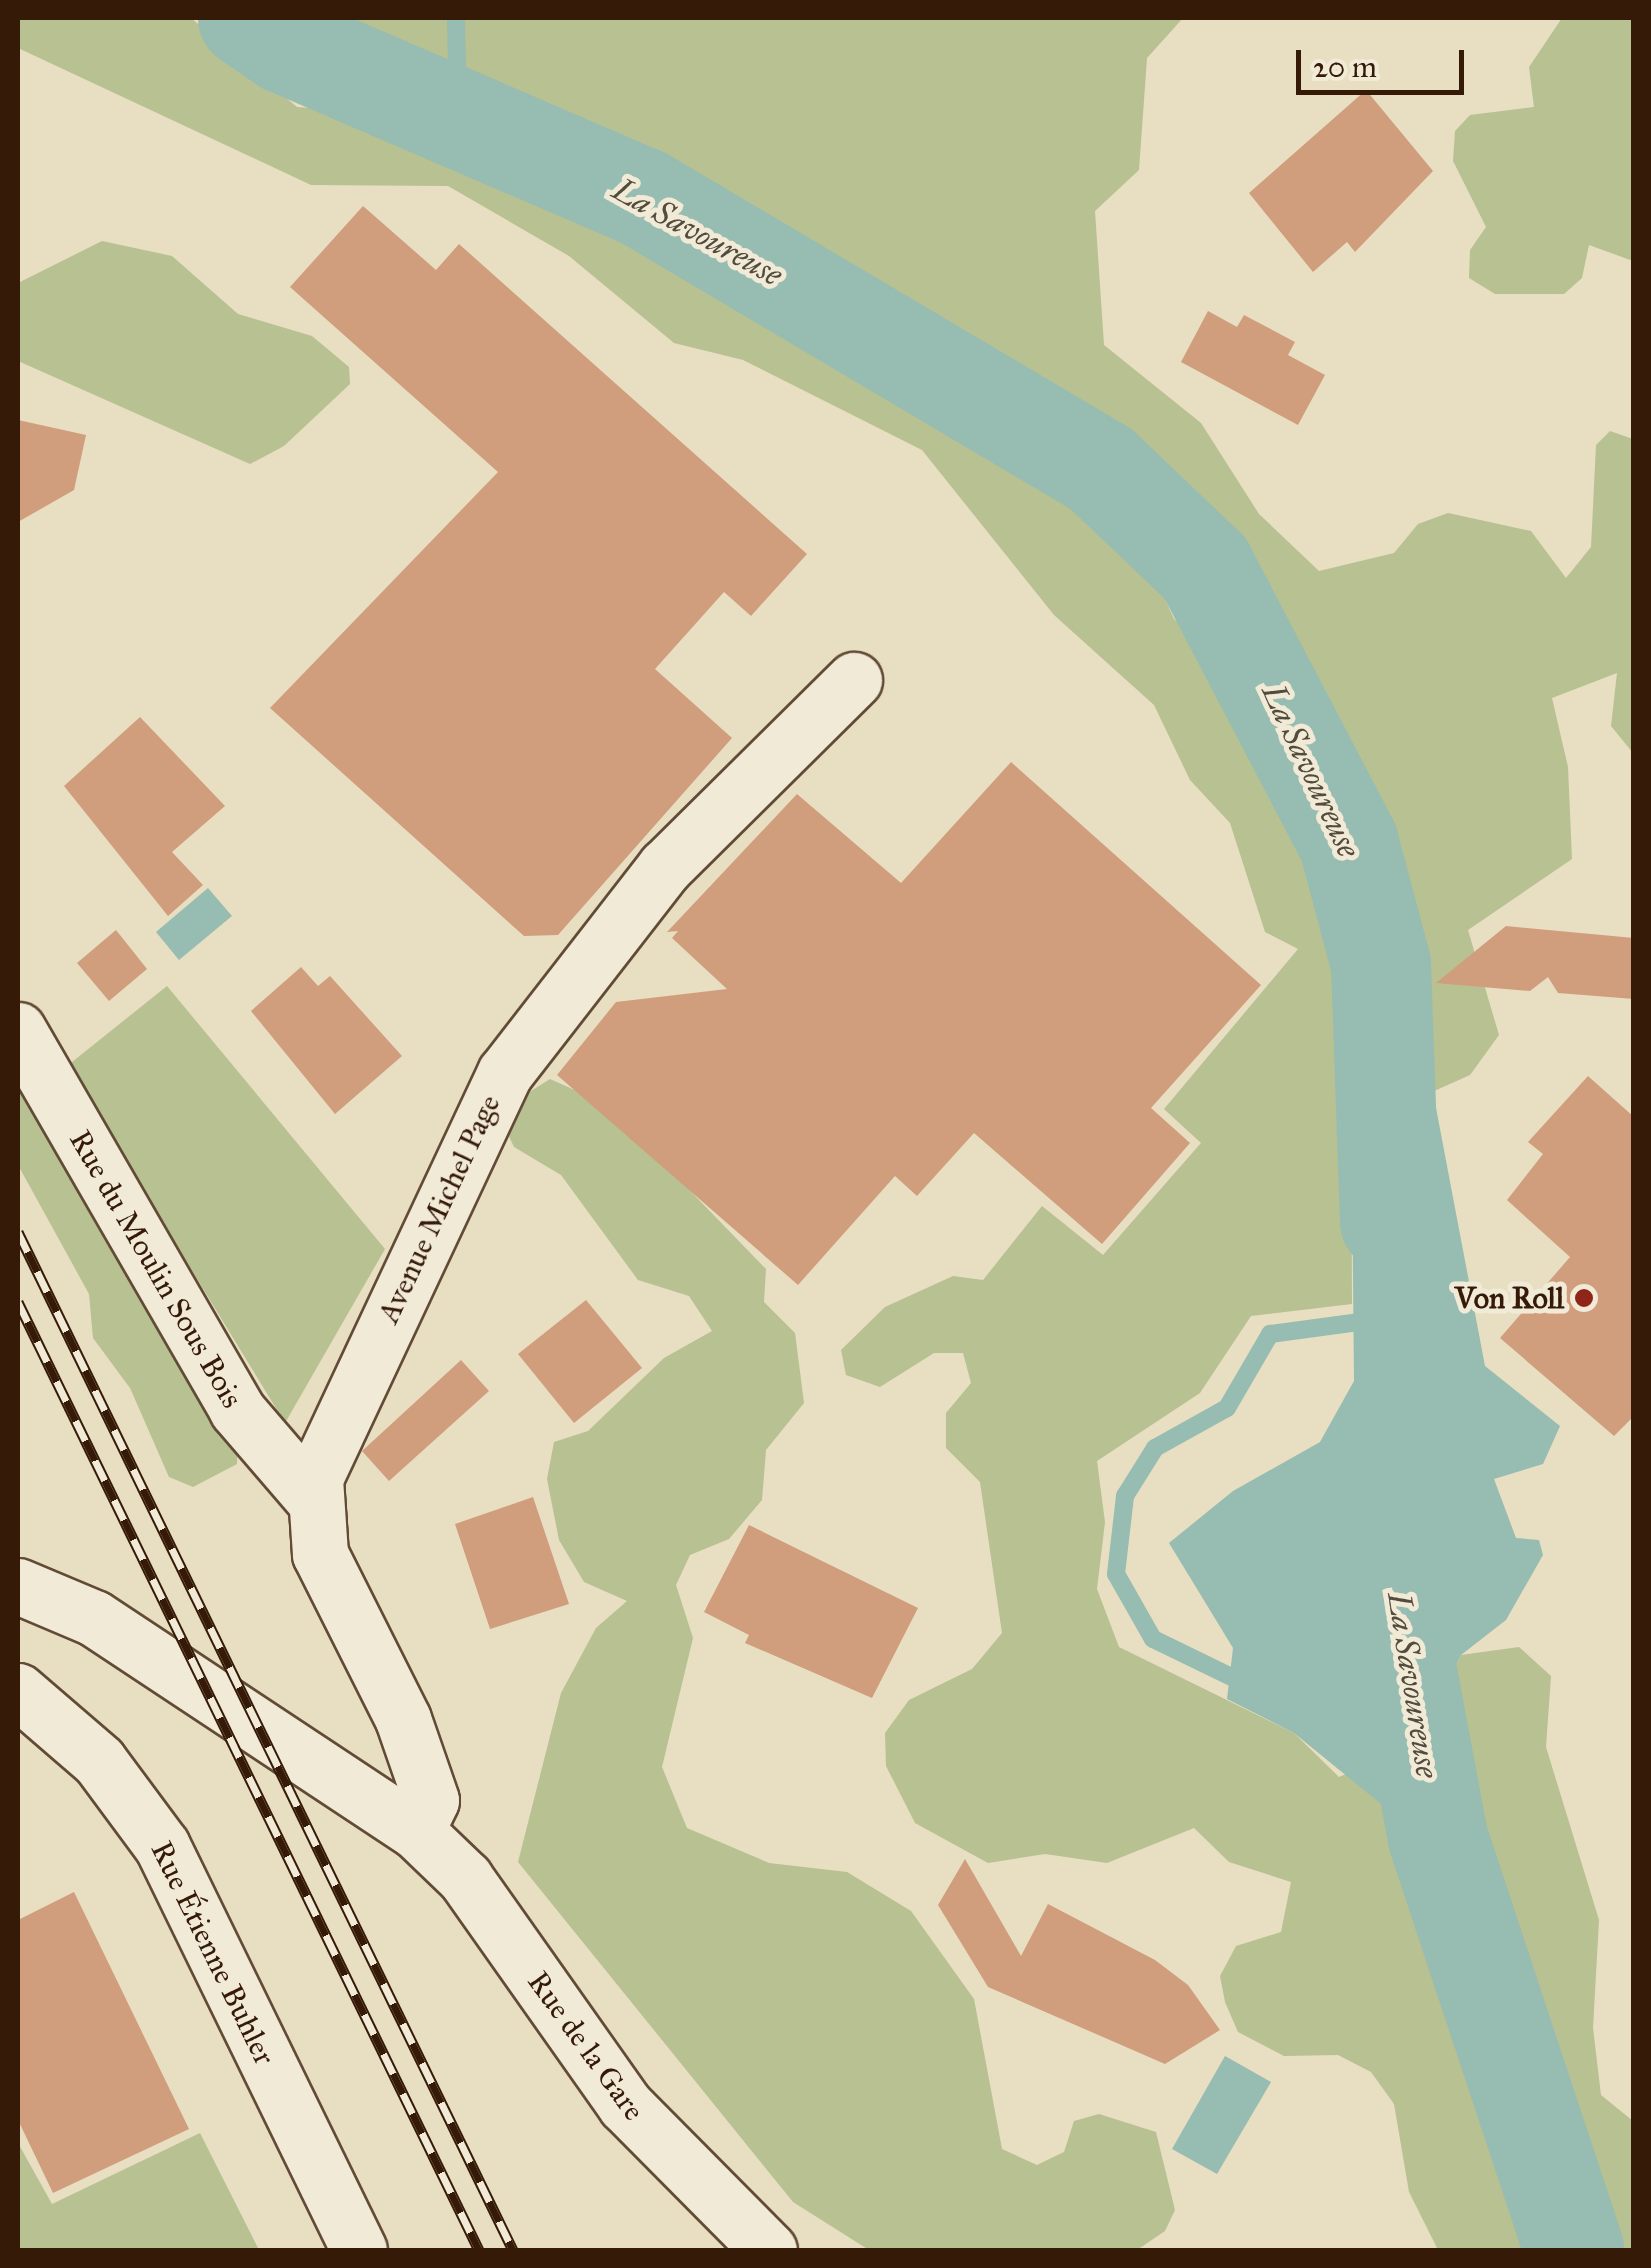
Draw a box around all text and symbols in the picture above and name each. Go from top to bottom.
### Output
scale bar [1301,30,1468,92]
text: 20 m [1313,49,1377,85]
water label: La Savoureuse [606,171,788,295]
water label: La Savoureuse [1253,678,1367,864]
street label: Avenue Michel Page [370,1089,508,1329]
street label: Rue du Moulin Sous Bois [62,1124,250,1414]
place label: Von Roll [1455,1280,1564,1316]
marker: Von Roll [1573,1287,1595,1309]
water label: La Savoureuse [1378,1590,1446,1780]
street label: Rue Étienne Buhler [143,1835,283,2071]
street label: Rue de la Gare [520,1965,652,2127]

